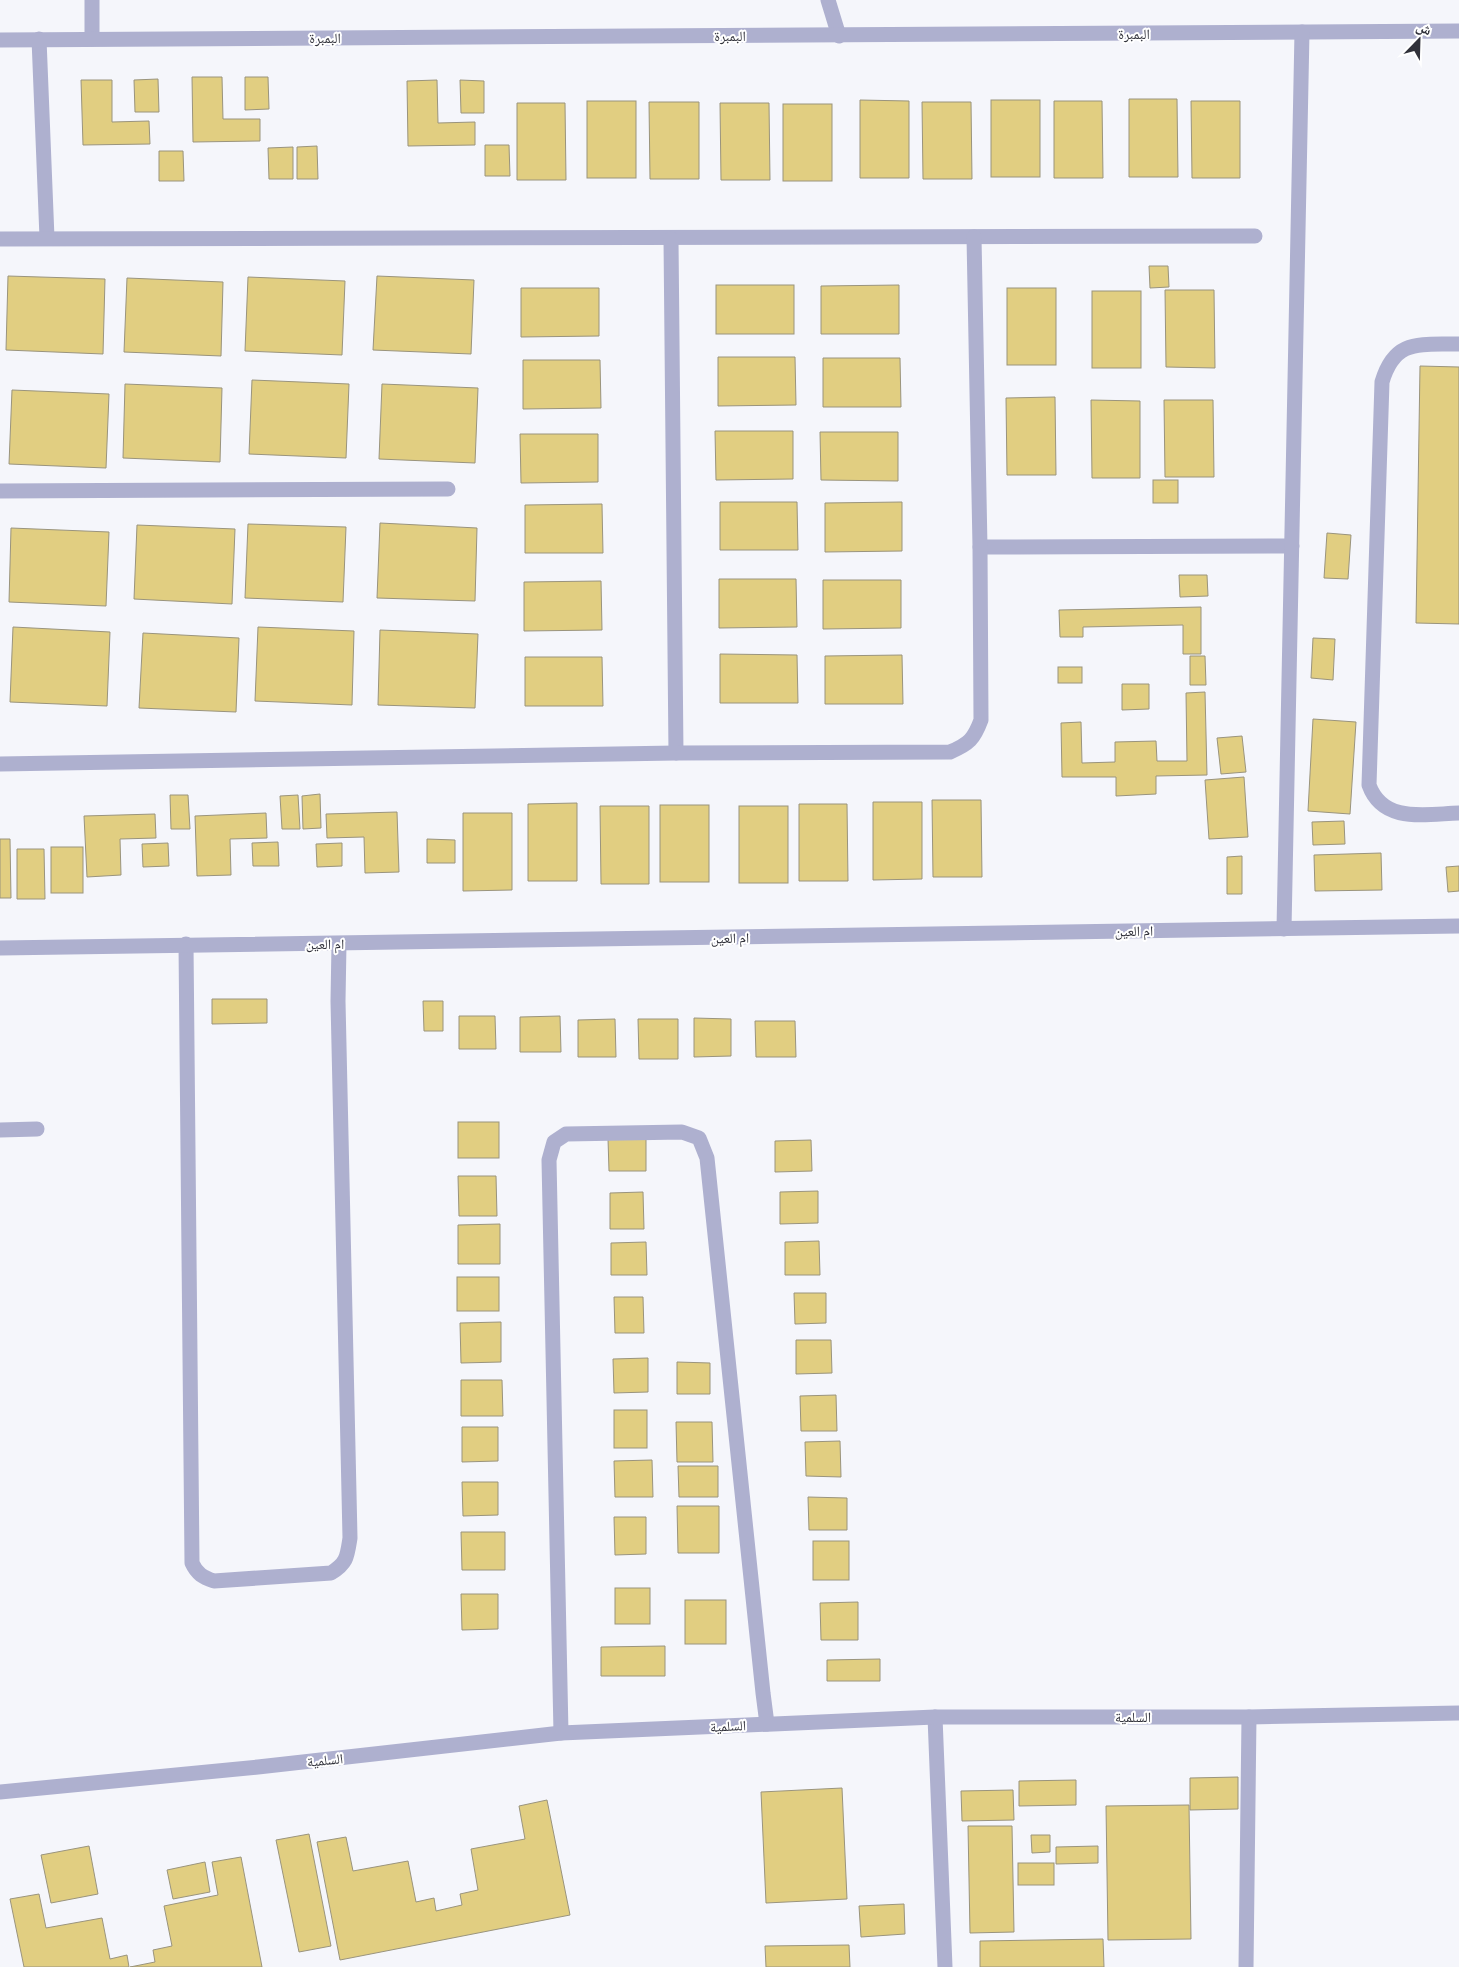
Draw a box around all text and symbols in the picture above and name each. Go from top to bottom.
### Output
north arrow [1394,15,1444,65]
text: ش [1414,17,1435,39]
street label: البمبرة [1118,25,1150,43]
street label: البمبرة [714,27,746,45]
street label: البمبرة [309,29,341,47]
street label: ام العين [1115,922,1153,941]
street label: ام العين [711,929,749,948]
street label: ام العين [306,935,344,954]
street label: السلمية [1115,1708,1151,1726]
street label: السلمية [709,1716,747,1736]
street label: السلمية [306,1749,344,1771]

